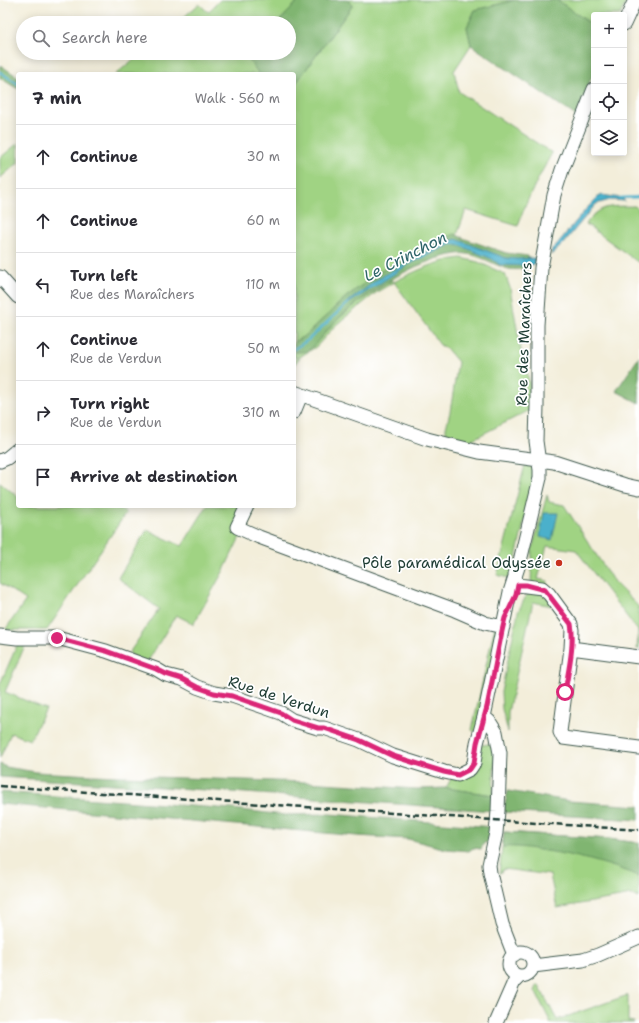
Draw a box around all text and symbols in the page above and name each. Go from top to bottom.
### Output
map controls [591,12,627,156]
button: + [591,12,627,48]
search box [16,16,296,60]
icon: search [30,27,52,49]
text: Search here [62,28,148,48]
button: − [591,48,627,84]
button: locate [591,84,627,120]
text: 7 min [32,87,82,109]
text: Walk · 560 m [195,90,280,107]
button: layers [591,120,627,156]
icon: ahead [32,146,54,168]
text: Continue [70,147,138,167]
text: 30 m [246,148,280,165]
icon: ahead [32,210,54,232]
text: Continue [70,211,138,231]
text: 60 m [247,212,280,229]
water label: Le Crinchon [360,227,450,286]
street label: Rue des Maraîchers [511,262,537,406]
text: Turn left [70,266,138,286]
icon: left [32,274,54,296]
text: 110 m [245,276,280,293]
text: Rue des Maraîchers [70,286,195,303]
text: Continue [70,330,138,350]
icon: ahead [32,338,54,360]
text: 50 m [247,340,280,357]
text: Rue de Verdun [70,350,162,367]
text: Turn right [70,394,150,414]
icon: right [32,402,54,424]
text: 310 m [242,404,280,421]
text: Rue de Verdun [70,414,162,431]
icon: arrive [32,466,54,488]
text: Arrive at destination [70,467,238,487]
place label: Pôle paramédical Odyssée [362,553,551,573]
marker: Pôle paramédical Odyssée [554,558,564,568]
route end [48,629,66,647]
street label: Rue de Verdun [226,671,332,723]
route start [556,683,574,701]

